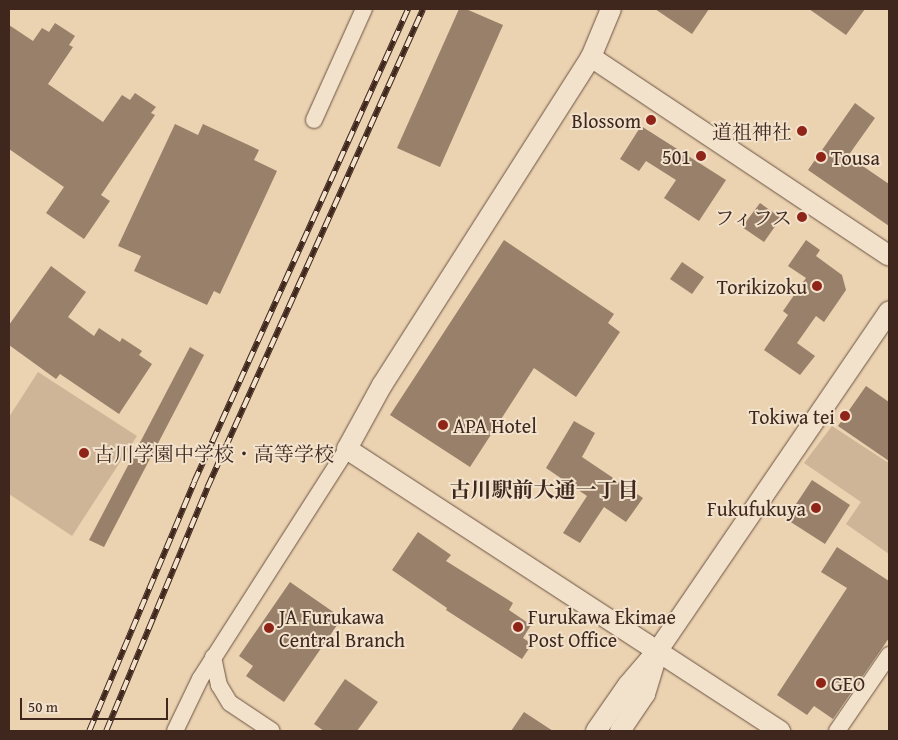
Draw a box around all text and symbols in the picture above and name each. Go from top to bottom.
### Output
place label: Blossom [571,108,641,132]
marker: Blossom [645,114,657,126]
place label: 道祖神社 [712,119,792,143]
marker: 道祖神社 [796,125,808,137]
place label: 501 [662,144,691,168]
place label: Tousa [831,145,880,169]
marker: 501 [695,150,707,162]
marker: Tousa [815,151,827,163]
place label: フィフス [712,205,792,229]
marker: フィフス [796,211,808,223]
place label: Torikizoku [717,274,807,298]
marker: Torikizoku [811,280,823,292]
place label: Tokiwa tei [749,404,835,428]
marker: Tokiwa tei [839,410,851,422]
place label: APA Hotel [453,413,537,437]
marker: APA Hotel [437,419,449,431]
place label: 古川学園中学校・高等学校 [94,441,334,465]
marker: 古川学園中学校・高等学校 [78,447,90,459]
district label: 古川駅前大通一丁目 [450,477,638,503]
place label: Fukufukuya [707,496,806,520]
marker: Fukufukuya [810,502,822,514]
place label: JA Furukawa Central Branch [279,604,405,651]
place label: Furukawa Ekimae Post Office [528,604,676,651]
marker: Furukawa Ekimae Post Office [512,621,524,633]
marker: JA Furukawa Central Branch [263,622,275,634]
place label: GEO [831,671,865,695]
marker: GEO [815,677,827,689]
scale bar [22,688,170,720]
text: 50 m [28,696,58,717]

